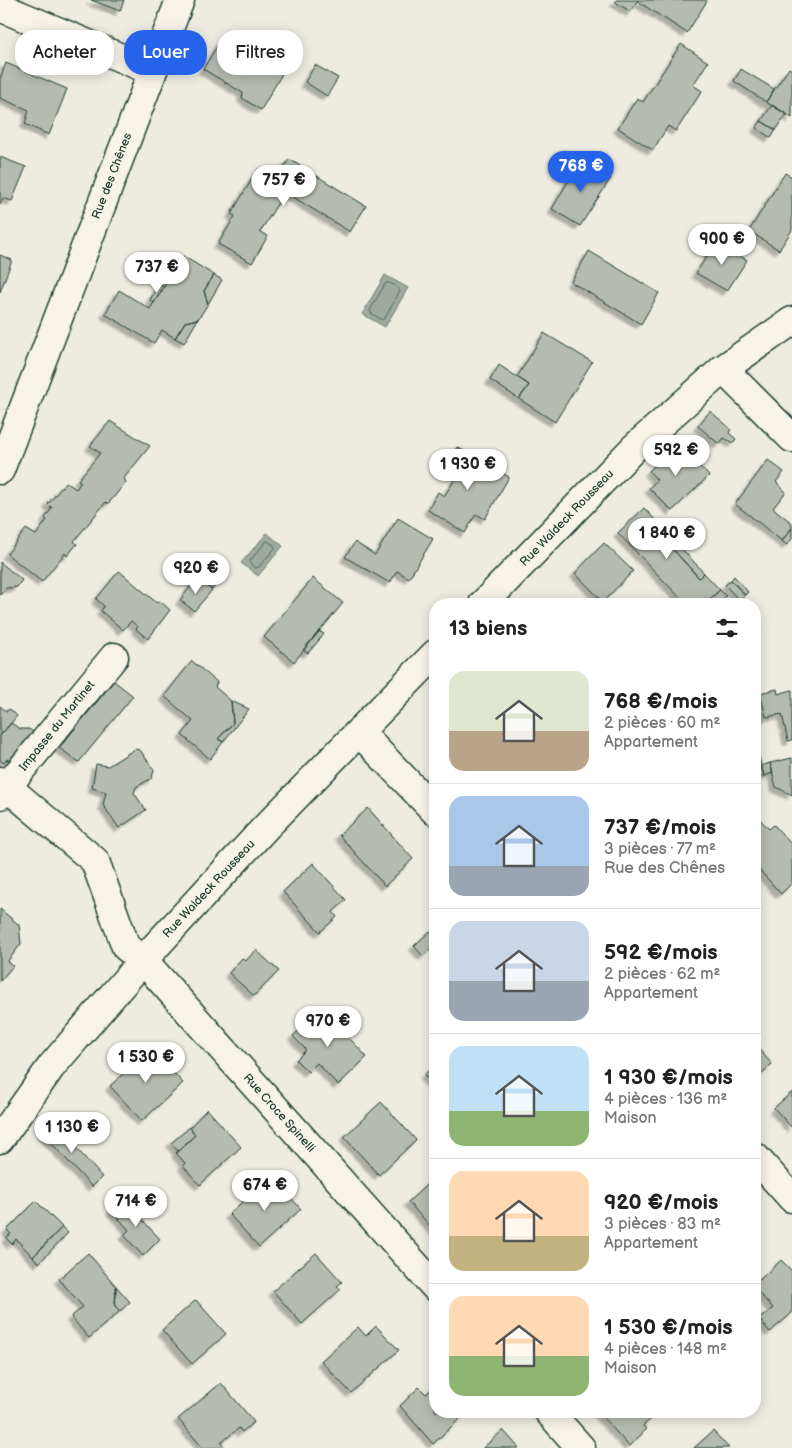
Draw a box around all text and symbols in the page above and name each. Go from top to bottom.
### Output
chip: Acheter [15,30,114,75]
chip: Louer [124,30,207,75]
chip: Filtres [217,30,303,75]
street label: Rue des Chênes [89,131,135,221]
pin: 768 € [546,150,616,193]
text: 768 € [559,157,603,176]
pin: 757 € [249,164,319,207]
text: 757 € [262,171,306,190]
pin: 900 € [687,224,757,266]
text: 900 € [699,230,745,249]
pin: 737 € [122,252,192,294]
text: 737 € [135,258,179,277]
pin: 592 € [641,434,711,477]
text: 592 € [654,441,698,460]
pin: 1 930 € [422,448,514,491]
text: 1 930 € [440,455,496,474]
street label: Rue Waldeck Rousseau [517,467,617,569]
pin: 1 840 € [621,518,713,560]
text: 1 840 € [639,524,695,543]
pin: 920 € [161,552,231,595]
text: 920 € [173,559,219,578]
icon: filters [713,614,741,642]
text: 13 biens [449,616,527,641]
street label: Impasse du Martinet [16,677,98,774]
text: 768 €/mois [604,689,717,714]
icon: home [489,691,549,751]
text: 2 pièces · 60 m² [604,714,720,733]
text: Appartement [604,733,698,752]
text: 737 €/mois [604,815,716,840]
icon: home [489,816,549,876]
street label: Rue Waldeck Rousseau [160,837,258,941]
text: 3 pièces · 77 m² [604,840,716,859]
text: Rue des Chênes [604,859,725,878]
text: 592 €/mois [604,940,718,965]
icon: home [489,941,549,1001]
text: 2 pièces · 62 m² [604,965,720,984]
text: Appartement [604,984,698,1003]
pin: 970 € [293,1006,363,1048]
text: 970 € [306,1012,350,1031]
pin: 1 530 € [100,1042,192,1084]
text: 1 530 € [118,1048,174,1067]
text: 1 930 €/mois [604,1065,733,1090]
icon: home [489,1066,549,1126]
street label: Rue Croce Spinelli [240,1071,318,1156]
text: 4 pièces · 136 m² [604,1090,727,1109]
text: Maison [604,1109,657,1128]
pin: 1 130 € [26,1112,118,1154]
text: 1 130 € [45,1118,99,1137]
pin: 674 € [230,1170,300,1212]
text: 674 € [243,1176,287,1195]
pin: 714 € [101,1186,171,1228]
text: 920 €/mois [604,1190,718,1215]
icon: home [489,1191,549,1251]
text: 714 € [115,1192,157,1211]
text: 3 pièces · 83 m² [604,1215,721,1234]
text: Appartement [604,1234,698,1253]
text: 1 530 €/mois [604,1315,733,1340]
icon: home [489,1316,549,1376]
text: 4 pièces · 148 m² [604,1340,727,1359]
text: Maison [604,1359,657,1378]

